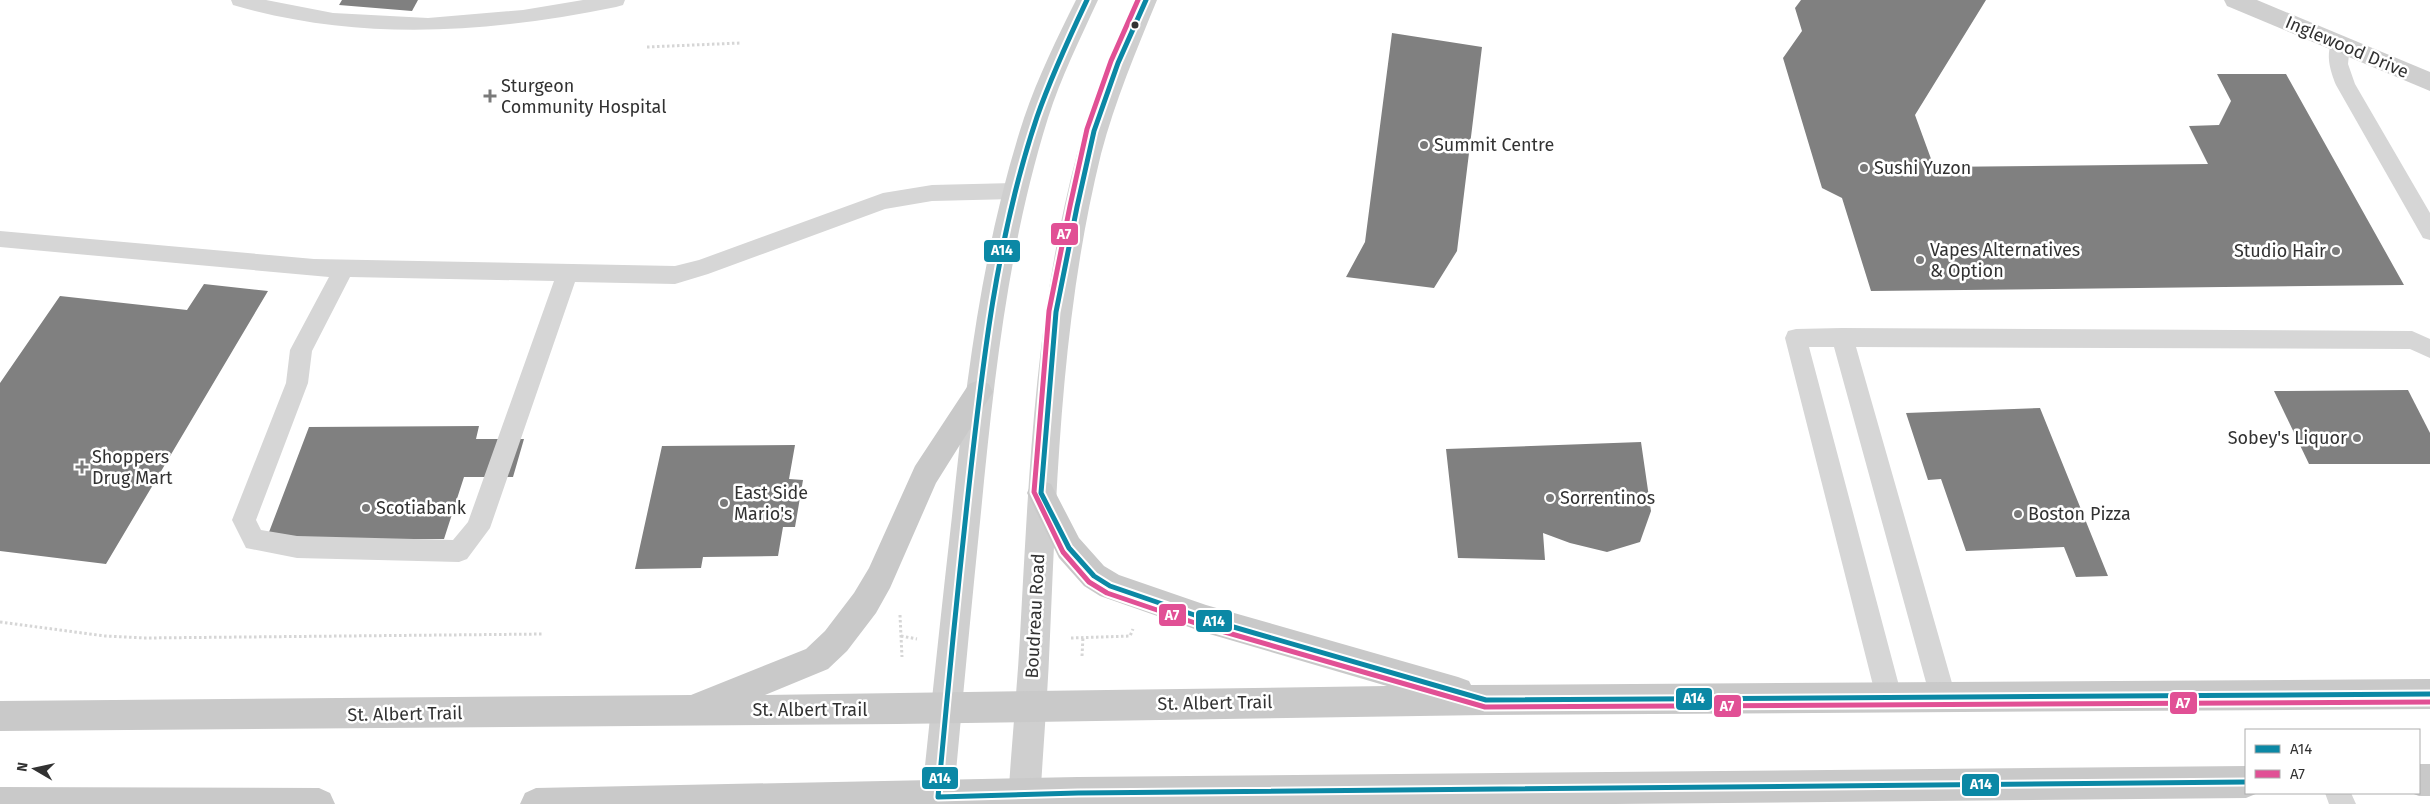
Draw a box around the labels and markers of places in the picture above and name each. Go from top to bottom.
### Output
unlabelled marker [1130,20,1140,30]
place label: Sturgeon Community Hospital [501,75,666,118]
marker: Sturgeon Community Hospital [483,89,497,103]
place label: Summit Centre [1434,134,1554,156]
marker: Summit Centre [1418,139,1430,151]
place label: Sushi Yuzon [1874,157,1971,179]
marker: Sushi Yuzon [1858,162,1870,174]
place label: Vapes Alternatives & Option [1930,239,2080,282]
place label: Studio Hair [2234,240,2326,262]
marker: Studio Hair [2330,245,2342,257]
marker: Vapes Alternatives & Option [1914,254,1926,266]
place label: Sobey's Liquor [2228,427,2347,449]
marker: Sobey's Liquor [2351,432,2363,444]
place label: Shoppers Drug Mart [92,446,173,489]
marker: Shoppers Drug Mart [76,461,88,473]
place label: East Side Mario's [734,482,808,525]
place label: Sorrentinos [1560,487,1655,509]
marker: Sorrentinos [1544,492,1556,504]
place label: Scotiabank [376,497,467,519]
marker: East Side Mario's [718,497,730,509]
marker: Scotiabank [360,502,372,514]
place label: Boston Pizza [2028,503,2131,525]
marker: Boston Pizza [2012,508,2024,520]

